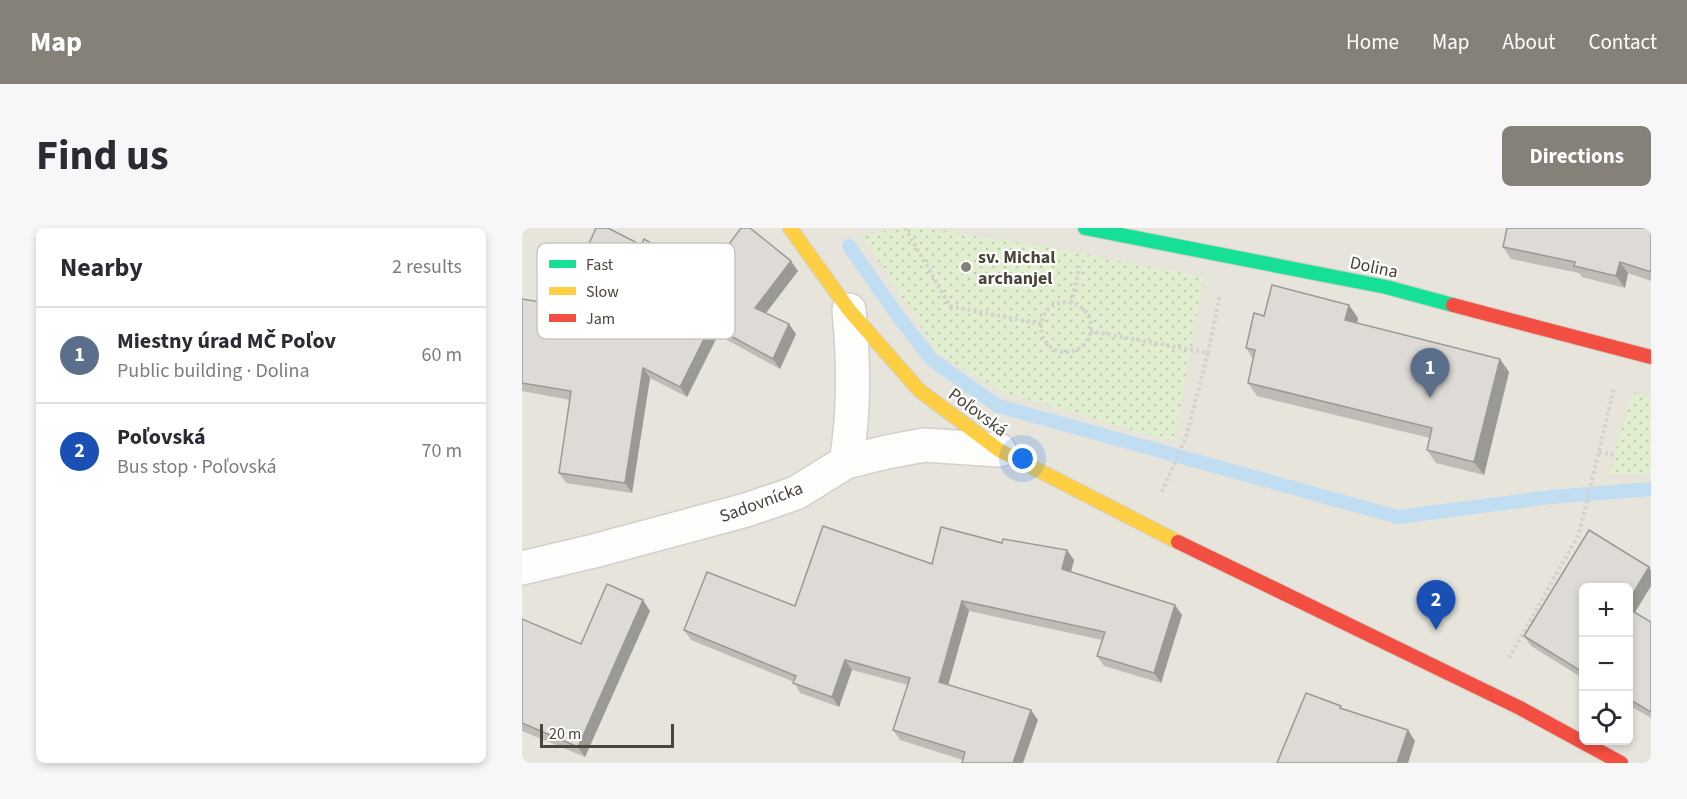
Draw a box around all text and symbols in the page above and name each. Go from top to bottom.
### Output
text: Map [30,22,82,62]
text: Home [1346,27,1399,57]
text: Map [1432,27,1470,57]
text: About [1503,27,1555,57]
text: Contact [1588,27,1657,57]
text: Find us [36,126,169,186]
button: Directions [1502,126,1651,186]
legend [537,243,735,339]
place label: sv. Michal archanjel [978,245,1055,291]
text: Nearby [60,249,143,286]
street label: Dolina [1347,250,1400,285]
text: 2 results [392,253,462,281]
text: Fast [586,254,614,276]
marker: sv. Michal archanjel [959,260,973,274]
text: Slow [586,281,619,303]
text: Jam [586,308,615,330]
text: Miestny úrad MČ Poľov [117,325,336,357]
text: 1 [74,341,85,369]
text: 60 m [422,341,462,369]
pin: 1 [1410,348,1450,398]
text: Public building · Dolina [117,357,310,385]
street label: Poľovská [943,382,1012,443]
text: Poľovská [117,421,206,453]
text: 2 [74,437,85,465]
text: 70 m [422,437,462,465]
your location [1008,444,1037,473]
text: Bus stop · Poľovská [117,453,277,481]
street label: Sadovnícka [716,476,806,529]
pin: 2 [1416,580,1456,630]
map controls [1579,583,1633,745]
button: + [1579,583,1633,637]
button: − [1579,637,1633,691]
button: locate [1579,691,1633,745]
scale bar [540,721,674,748]
text: 20 m [549,723,581,745]

